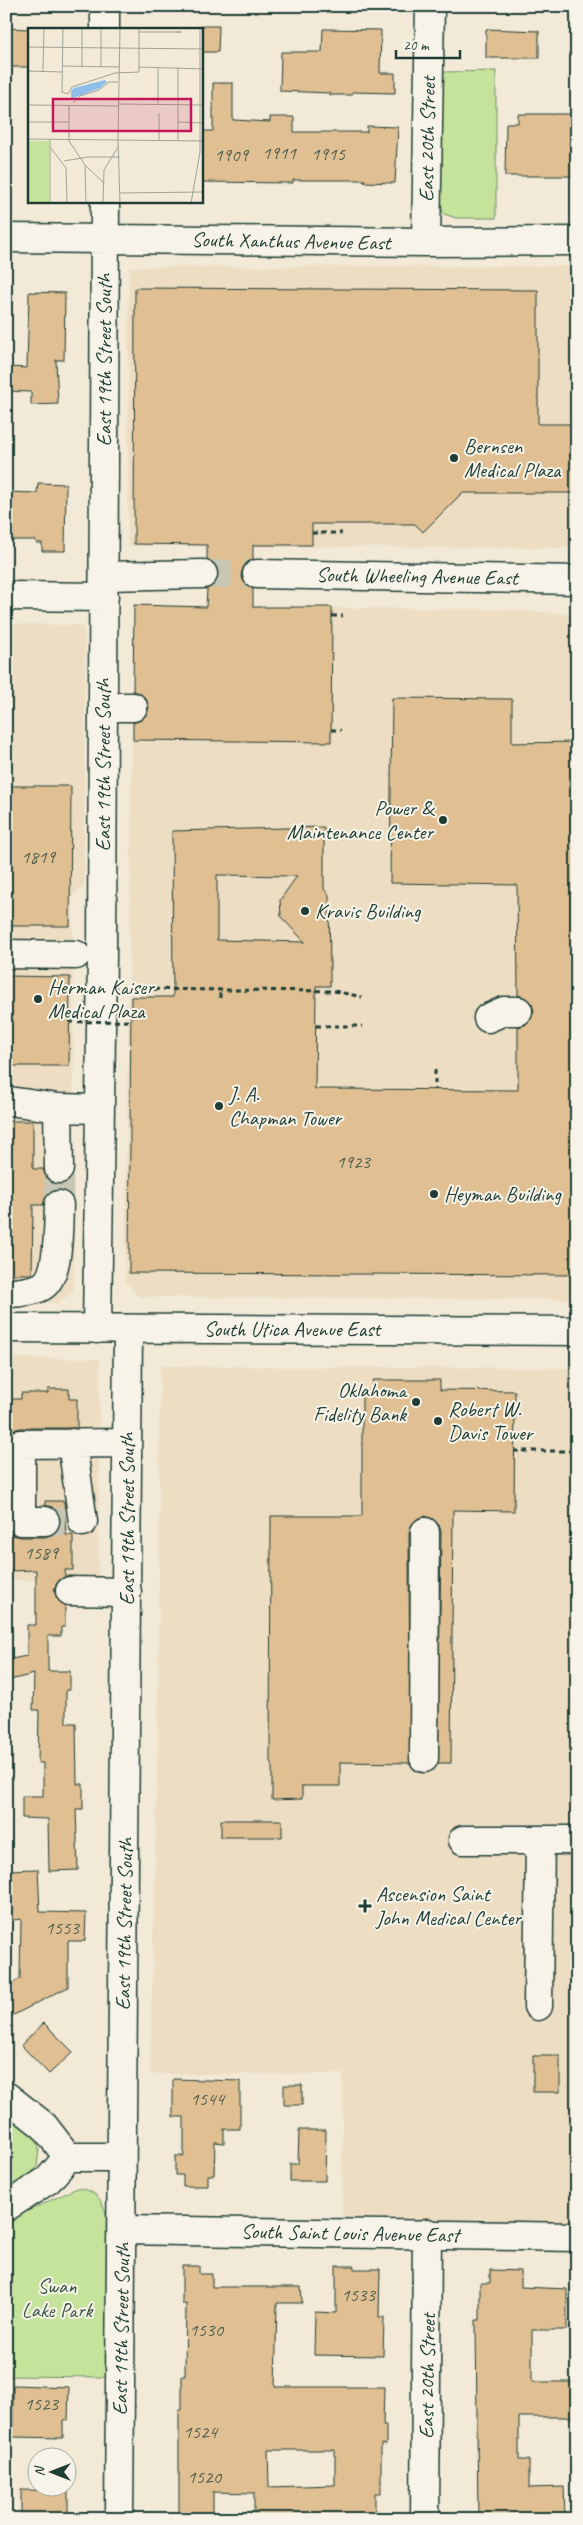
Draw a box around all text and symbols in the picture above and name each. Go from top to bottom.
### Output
inset map [28,28,202,202]
scale bar [396,28,459,60]
text: 20 m [403,36,430,55]
street label: East 20th Street [413,74,441,202]
house number: 1911 [262,141,298,165]
house number: 1915 [311,142,347,166]
house number: 1909 [214,143,250,167]
street label: South Xanthus Avenue East [191,226,393,256]
street label: East 19th Street South [91,273,117,446]
place label: Bernsen Medical Plaza [464,433,562,483]
marker: Bernsen Medical Plaza [448,452,460,464]
street label: South Wheeling Avenue East [316,561,520,591]
street label: East 19th Street South [90,678,116,851]
place label: Power & Maintenance Center [287,795,435,845]
marker: Power & Maintenance Center [437,814,449,826]
house number: 1819 [21,845,57,869]
place label: Kravis Building [315,898,422,924]
marker: Kravis Building [299,905,311,917]
place label: Herman Kaiser Medical Plaza [48,974,155,1024]
marker: Herman Kaiser Medical Plaza [32,993,44,1005]
place label: J. A. Chapman Tower [228,1081,343,1131]
marker: J. A. Chapman Tower [213,1100,225,1112]
house number: 1923 [336,1150,372,1174]
place label: Heyman Building [444,1181,562,1207]
marker: Heyman Building [428,1188,440,1200]
street label: South Utica Avenue East [204,1316,382,1342]
place label: Oklahoma Fidelity Bank [313,1377,408,1427]
marker: Oklahoma Fidelity Bank [410,1396,422,1408]
place label: Robert W. Davis Tower [448,1396,535,1446]
marker: Robert W. Davis Tower [432,1415,444,1427]
street label: East 19th Street South [114,1432,140,1605]
house number: 1589 [24,1541,60,1565]
street label: East 19th Street South [109,1836,139,2010]
place label: Ascension Saint John Medical Center [375,1881,522,1931]
marker: Ascension Saint John Medical Center [358,1899,372,1913]
house number: 1553 [45,1916,81,1940]
house number: 1544 [190,2087,227,2111]
street label: South Saint Louis Avenue East [241,2218,462,2248]
street label: East 19th Street South [106,2241,136,2415]
park label: Swan Lake Park [22,2273,94,2323]
house number: 1533 [341,2283,377,2307]
street label: East 20th Street [413,2311,441,2439]
house number: 1530 [189,2318,225,2342]
house number: 1523 [24,2392,60,2416]
house number: 1524 [183,2420,220,2444]
north arrow [28,2448,78,2498]
text: N [31,2465,48,2476]
house number: 1520 [187,2465,223,2489]

